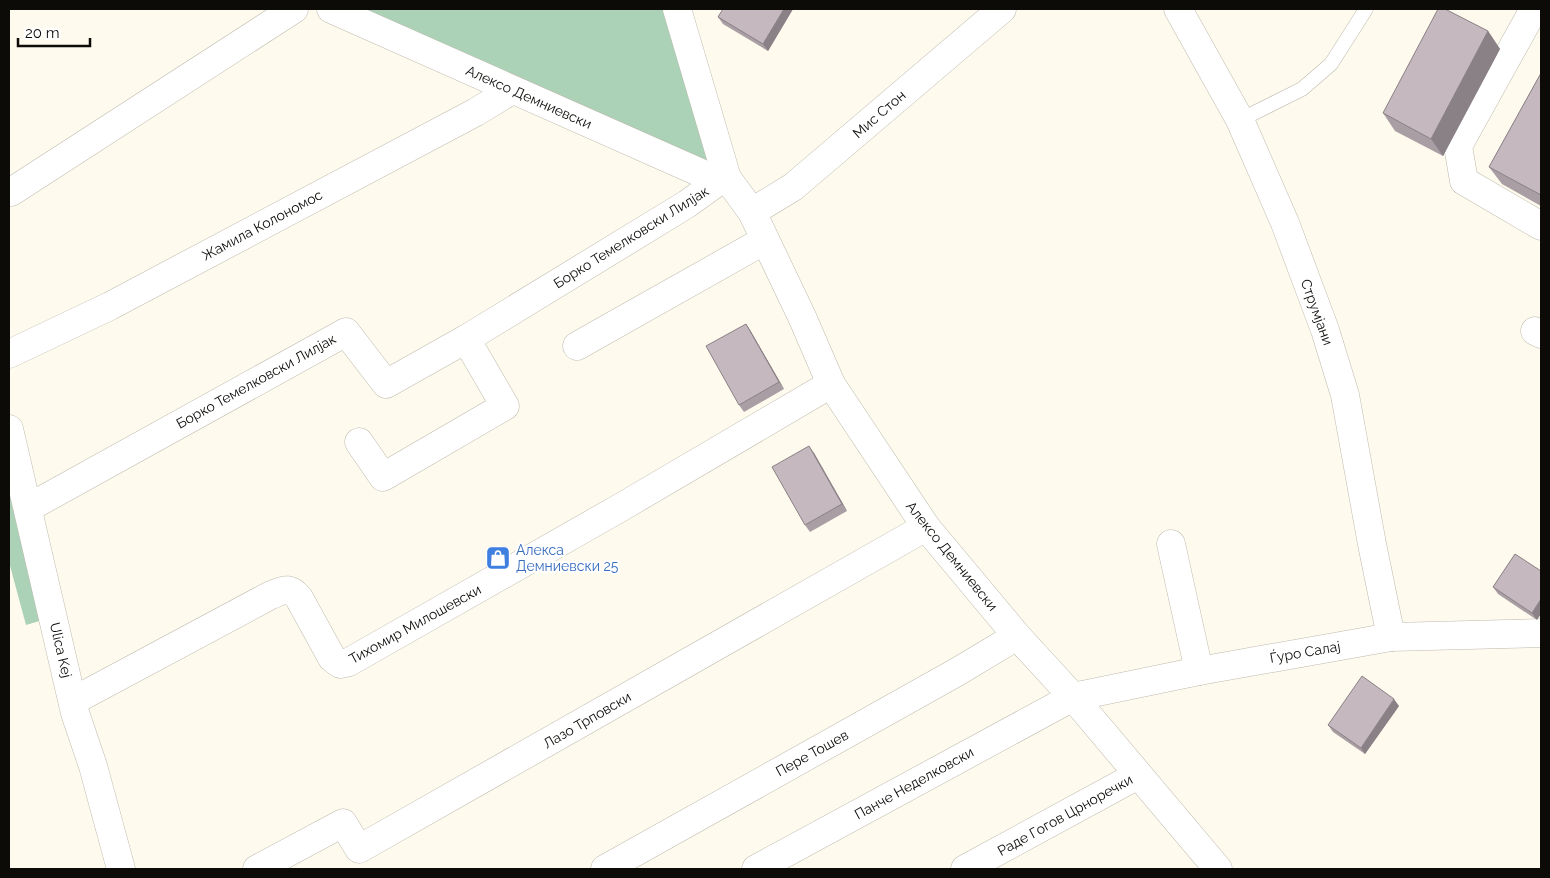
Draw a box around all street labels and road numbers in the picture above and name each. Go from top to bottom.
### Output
street label: Алексо Демниевски [464,62,594,132]
street label: Мис Стон [849,87,909,141]
street label: Борко Темелковски Лилјак [551,183,711,291]
street label: Жамила Колономос [199,186,325,264]
street label: Струмјани [1298,277,1336,347]
street label: Борко Темелковски Лилјак [174,330,338,432]
street label: Алексо Демниевски [903,498,1001,614]
street label: Тихомир Милошевски [346,581,484,667]
street label: Ulica Kej [47,621,75,679]
street label: Ѓуро Салај [1268,637,1342,666]
street label: Лазо Трповски [540,688,634,752]
street label: Пере Тошев [773,727,851,779]
street label: Панче Неделковски [852,744,976,822]
street label: Раде Гогов Црноречки [995,771,1135,859]

